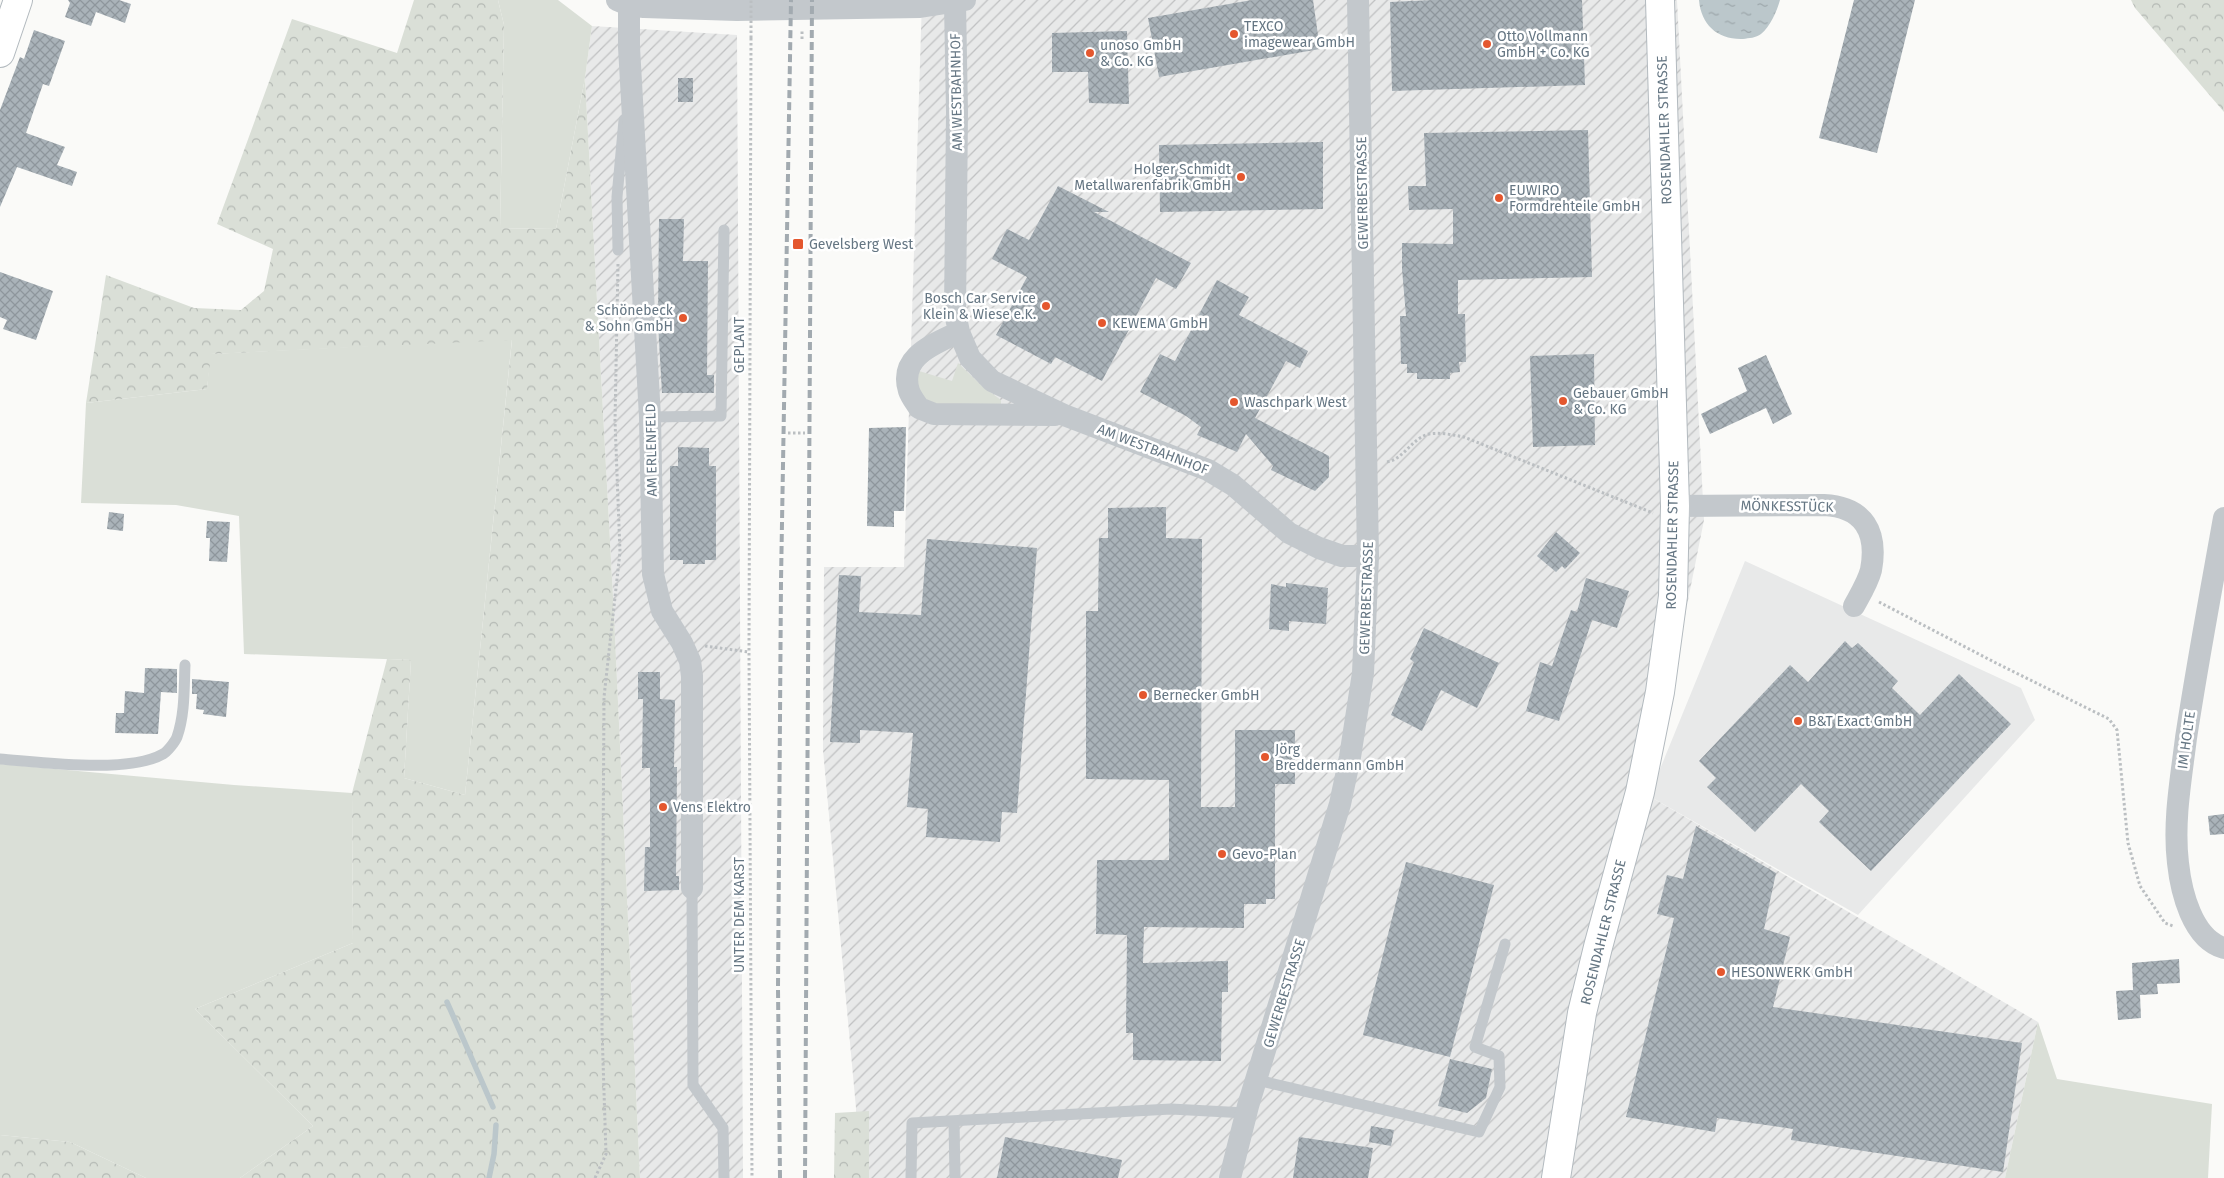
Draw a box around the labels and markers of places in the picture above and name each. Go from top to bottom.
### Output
place label: TEXCO imagewear GmbH [1244,18,1355,51]
marker: TEXCO imagewear GmbH [1228,28,1240,40]
place label: Otto Vollmann GmbH + Co. KG [1497,28,1590,61]
place label: unoso GmbH & Co. KG [1100,37,1182,70]
marker: Otto Vollmann GmbH + Co. KG [1481,38,1493,50]
marker: unoso GmbH & Co. KG [1084,47,1096,59]
place label: Holger Schmidt Metallwarenfabrik GmbH [1074,161,1232,194]
marker: Holger Schmidt Metallwarenfabrik GmbH [1235,171,1247,183]
place label: EUWIRO Formdrehteile GmbH [1509,182,1641,215]
marker: EUWIRO Formdrehteile GmbH [1493,192,1505,204]
place label: Gevelsberg West [809,236,914,253]
marker: Gevelsberg West [791,237,805,251]
place label: Bosch Car Service Klein & Wiese e.K. [923,290,1036,323]
marker: Bosch Car Service Klein & Wiese e.K. [1040,300,1052,312]
place label: Schönebeck & Sohn GmbH [584,302,674,335]
marker: Schönebeck & Sohn GmbH [677,312,689,324]
place label: KEWEMA GmbH [1112,315,1208,332]
marker: KEWEMA GmbH [1096,317,1108,329]
place label: Gebauer GmbH & Co. KG [1573,385,1669,418]
place label: Waschpark West [1244,394,1348,411]
marker: Gebauer GmbH & Co. KG [1557,395,1569,407]
marker: Waschpark West [1228,396,1240,408]
place label: Bernecker GmbH [1153,687,1260,704]
marker: Bernecker GmbH [1137,689,1149,701]
place label: B&T Exact GmbH [1808,713,1912,730]
marker: B&T Exact GmbH [1792,715,1804,727]
place label: Jörg Breddermann GmbH [1275,741,1404,774]
marker: Jörg Breddermann GmbH [1259,751,1271,763]
place label: Vens Elektro [673,799,751,816]
marker: Vens Elektro [657,801,669,813]
place label: Gevo-Plan [1232,846,1297,863]
marker: Gevo-Plan [1216,848,1228,860]
place label: HESONWERK GmbH [1731,964,1853,981]
marker: HESONWERK GmbH [1715,966,1727,978]

